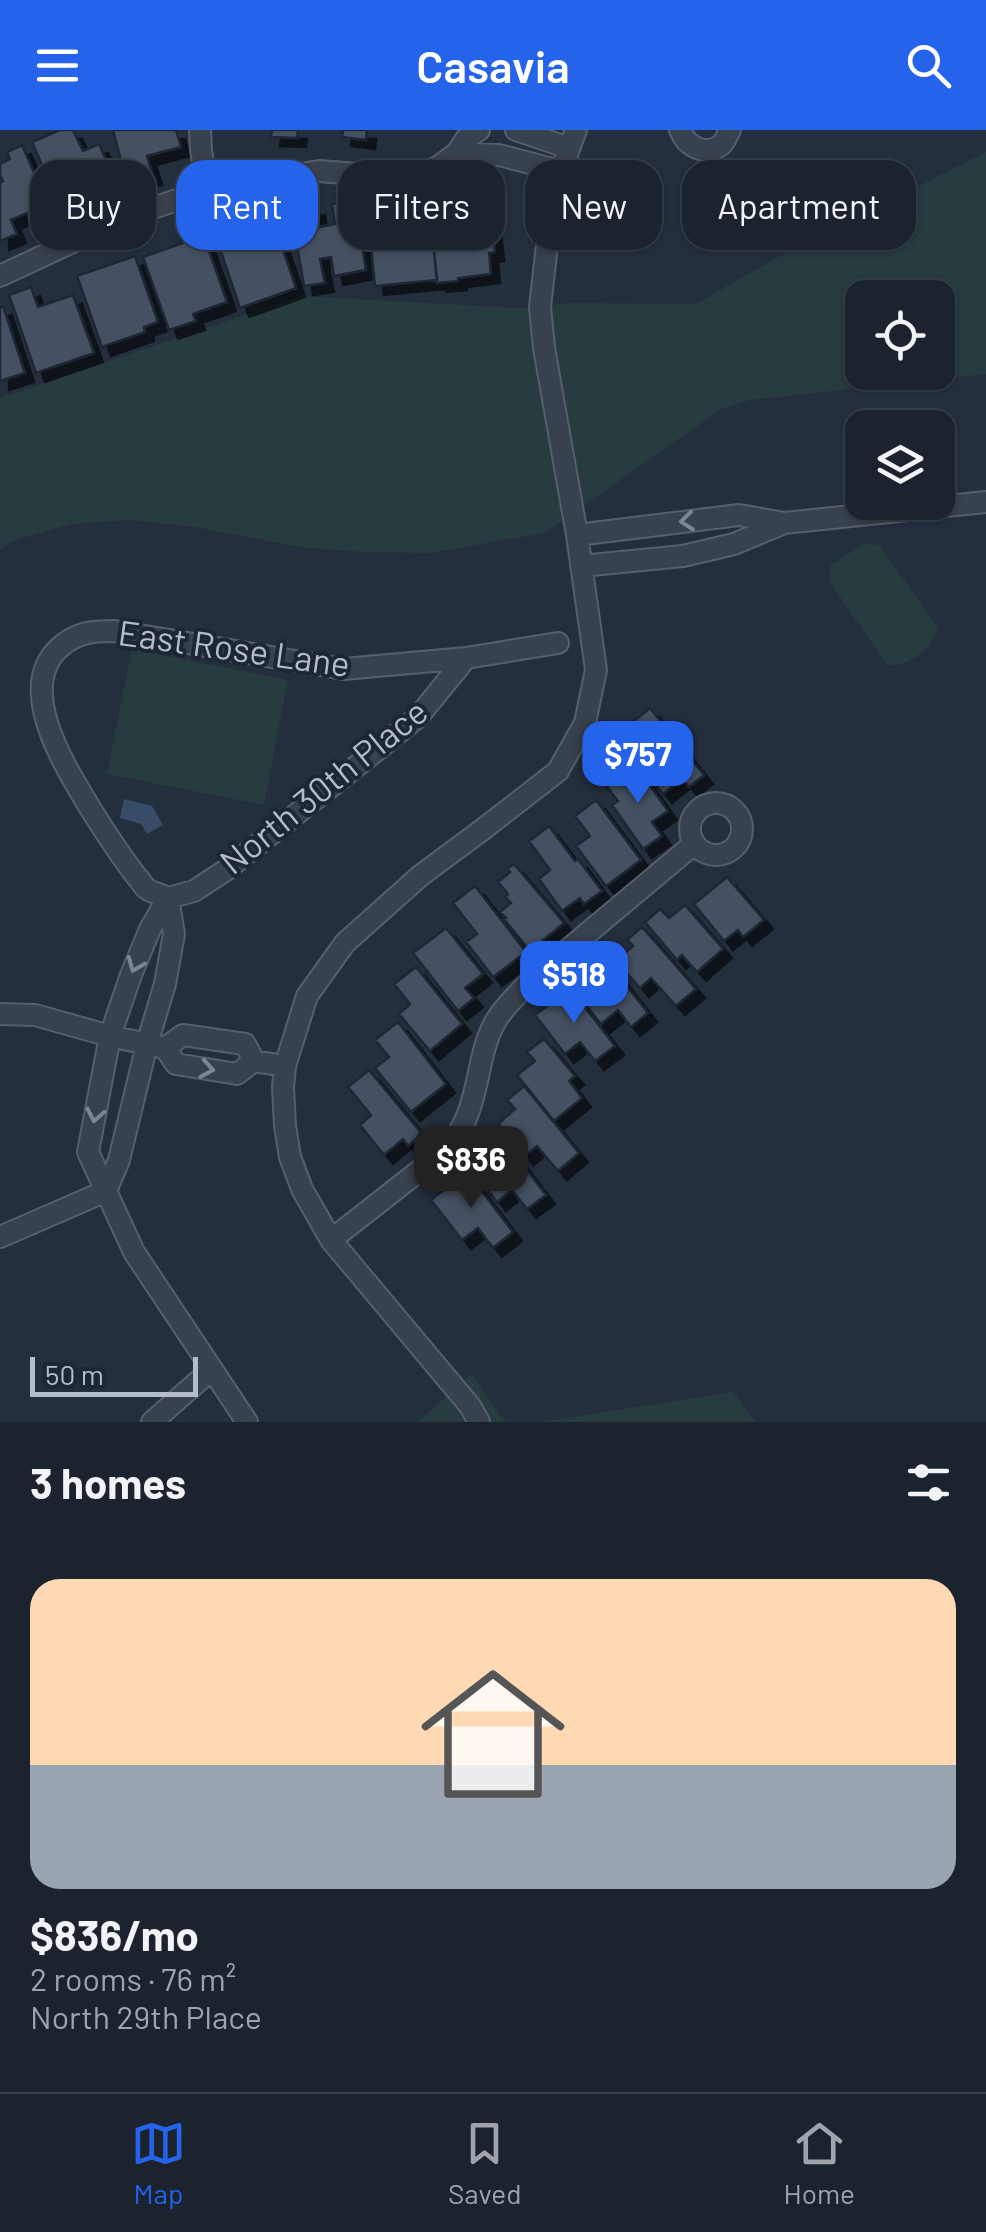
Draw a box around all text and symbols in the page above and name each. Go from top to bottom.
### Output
icon: menu [30,38,85,93]
text: Casavia [416,38,570,92]
icon: search [901,38,956,93]
chip: Buy [30,160,156,250]
chip: Rent [176,160,318,250]
chip: Filters [338,160,505,250]
chip: New [525,160,662,250]
chip: Apartment [682,160,916,250]
map controls [845,280,955,520]
button: locate [845,280,955,390]
button: layers [845,410,955,520]
one-way arrow [679,510,695,531]
street label: East Rose Lane [116,610,353,684]
street label: North 30th Place [211,689,435,882]
pin: $757 [579,721,697,806]
text: $757 [604,734,672,772]
pin: $518 [515,941,633,1026]
text: $518 [542,954,606,992]
one-way arrow [127,955,147,973]
one-way arrow [199,1058,216,1079]
one-way arrow [85,1107,106,1123]
pin: $836 [412,1126,530,1211]
text: $836 [436,1139,506,1177]
scale bar [30,1352,198,1396]
text: 50 m [45,1357,104,1391]
icon: filters [901,1455,956,1510]
text: 3 homes [30,1457,186,1507]
icon: home [403,1644,583,1824]
text: $836/mo [30,1909,199,1959]
text: 2 rooms · 76 m² [30,1959,236,1997]
text: North 29th Place [30,1997,262,2035]
tab: Map [131,2116,186,2210]
tab: Saved [448,2116,522,2210]
tab: Home [784,2116,855,2210]

